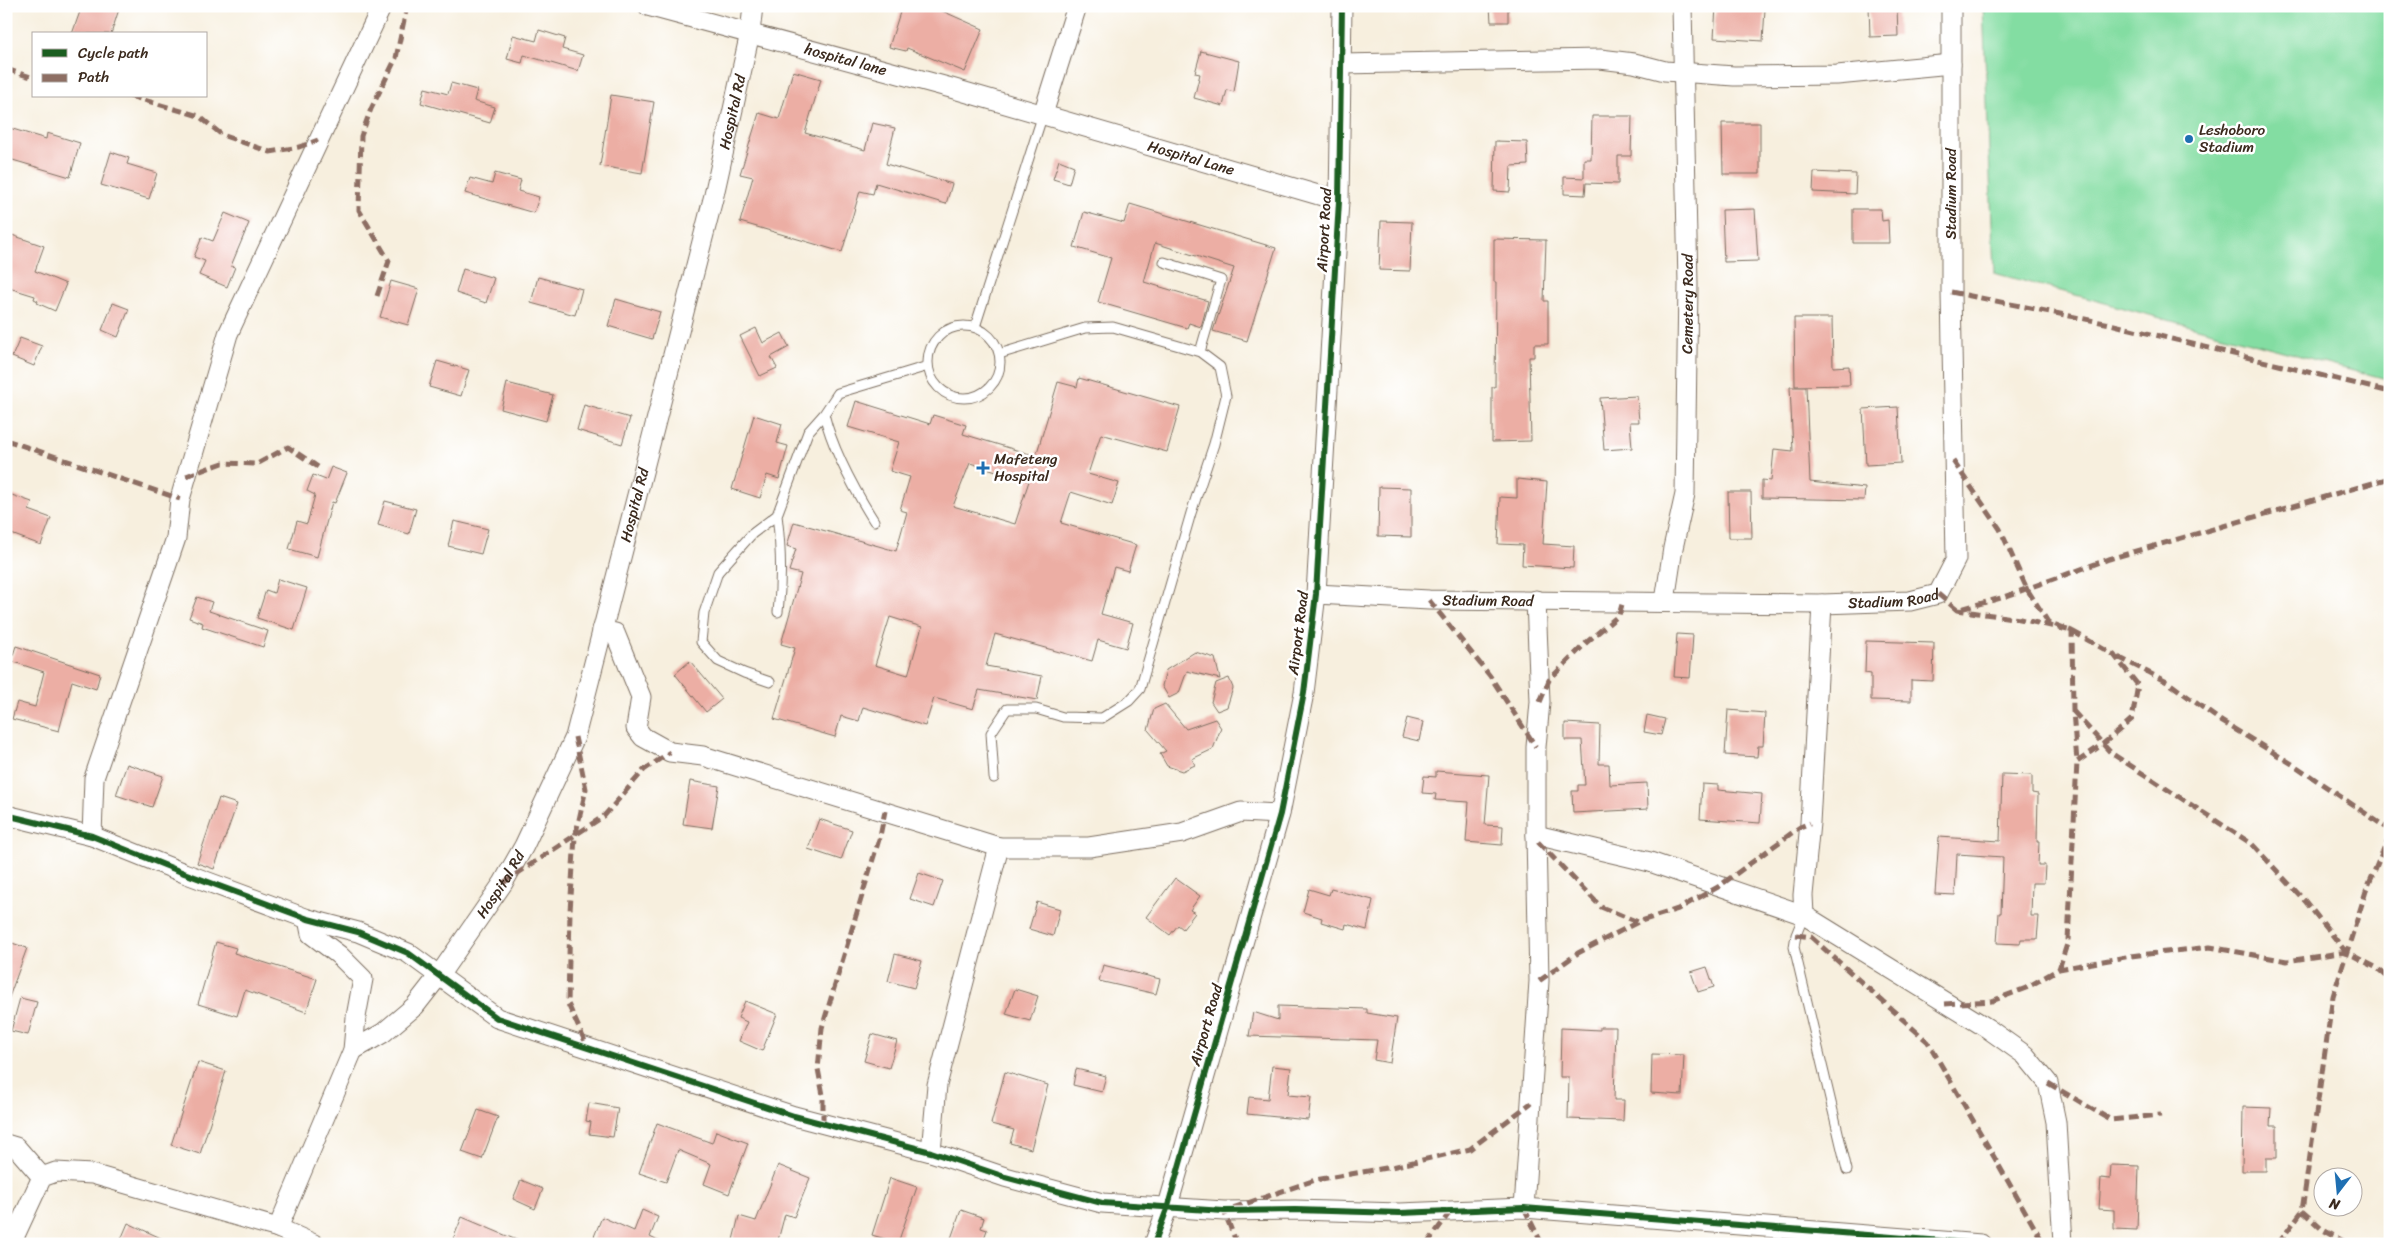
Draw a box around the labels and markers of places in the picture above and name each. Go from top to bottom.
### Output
place label: Leshoboro Stadium [2199,117,2266,160]
marker: Leshoboro Stadium [2183,133,2195,145]
place label: Mafeteng Hospital [994,446,1058,489]
marker: Mafeteng Hospital [976,461,990,475]

